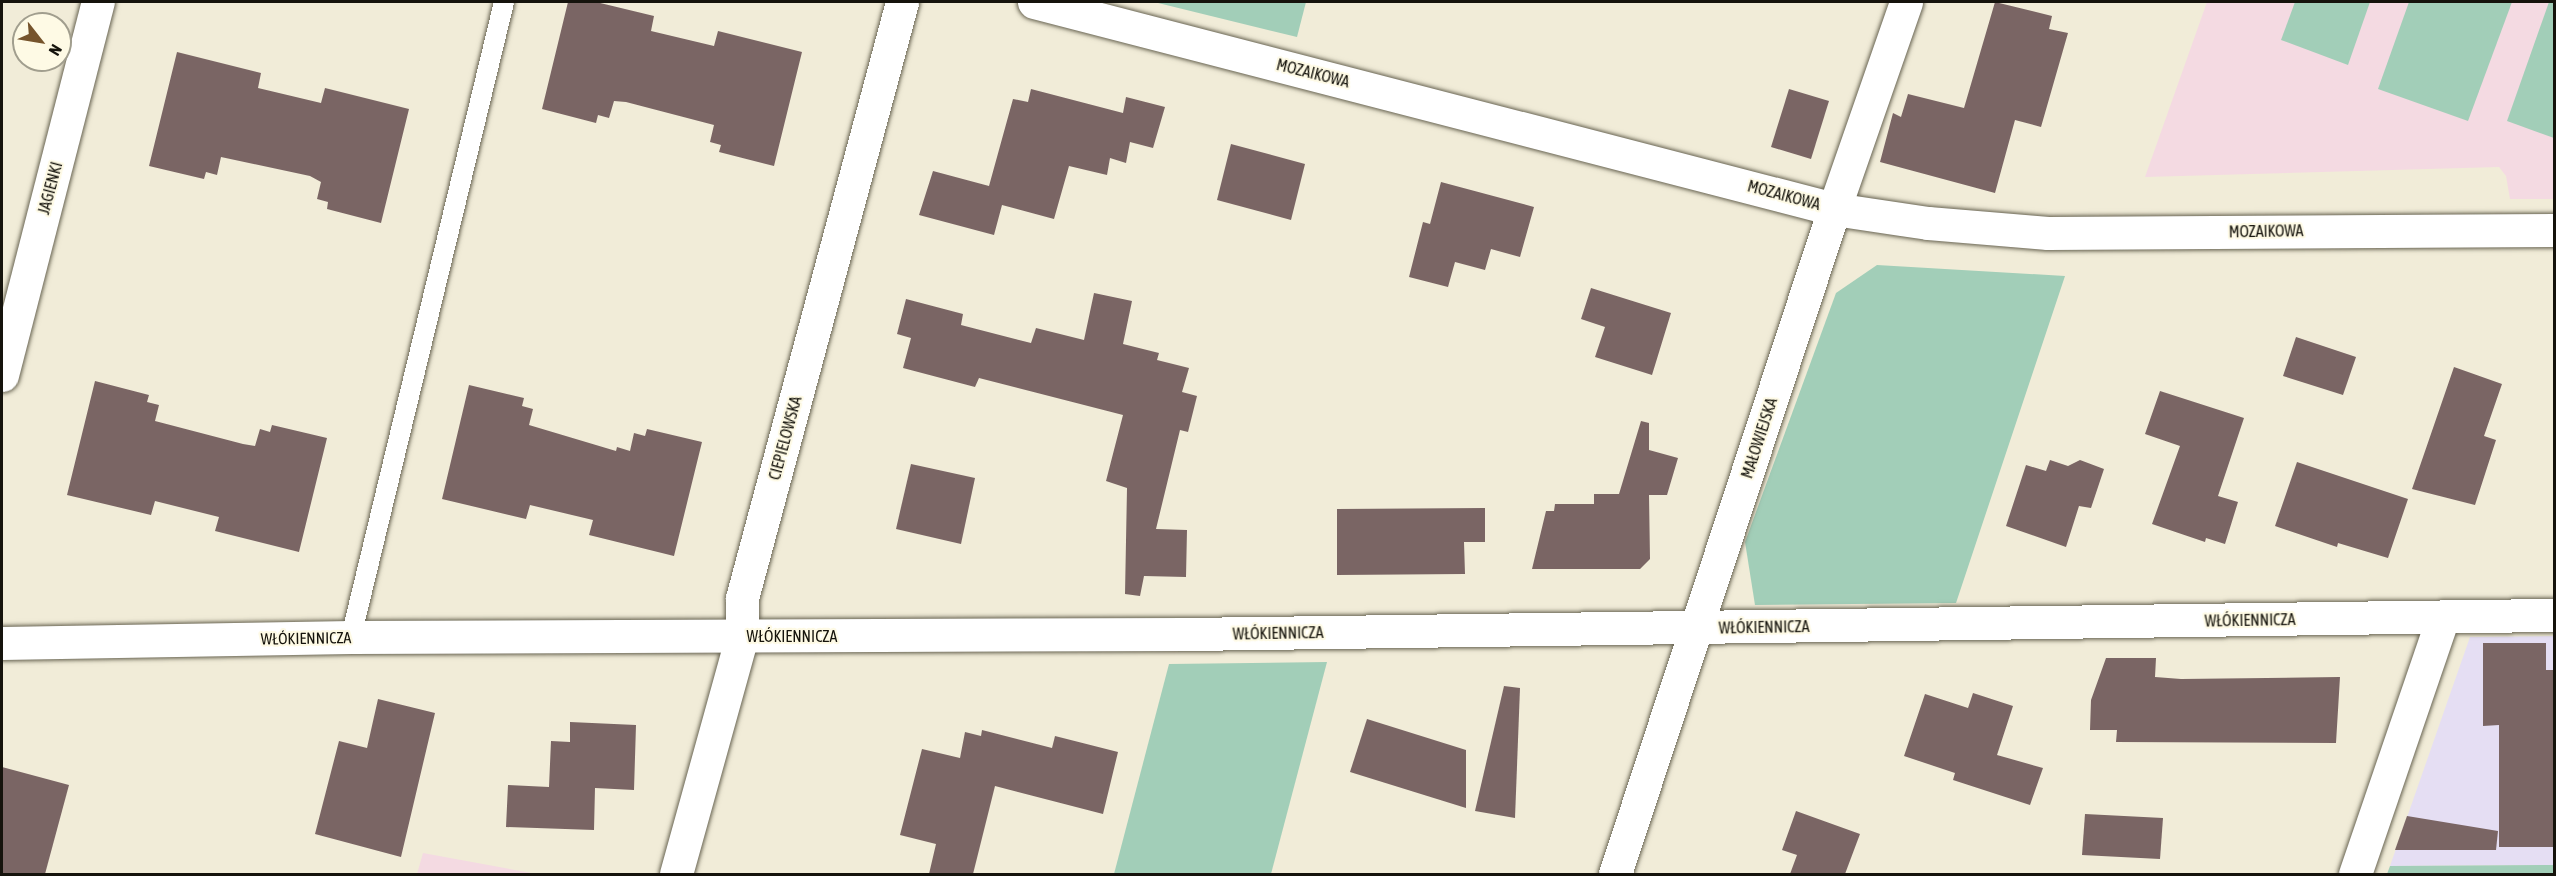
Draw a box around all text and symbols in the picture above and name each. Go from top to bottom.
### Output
north arrow [12,12,72,72]
text: N [46,42,66,59]
street label: MOZAIKOWA [1275,55,1351,91]
street label: JAGIENKI [34,160,66,216]
street label: MOZAIKOWA [1746,176,1822,214]
street label: MOZAIKOWA [2229,221,2303,241]
street label: CIEPIELOWSKA [765,394,805,482]
street label: MAŁOWIEJSKA [1737,395,1781,481]
street label: WŁÓKIENNICZA [2204,610,2296,630]
street label: WŁÓKIENNICZA [1718,617,1810,637]
street label: WŁÓKIENNICZA [1232,623,1324,643]
street label: WŁÓKIENNICZA [747,626,837,646]
street label: WŁÓKIENNICZA [260,628,352,648]

